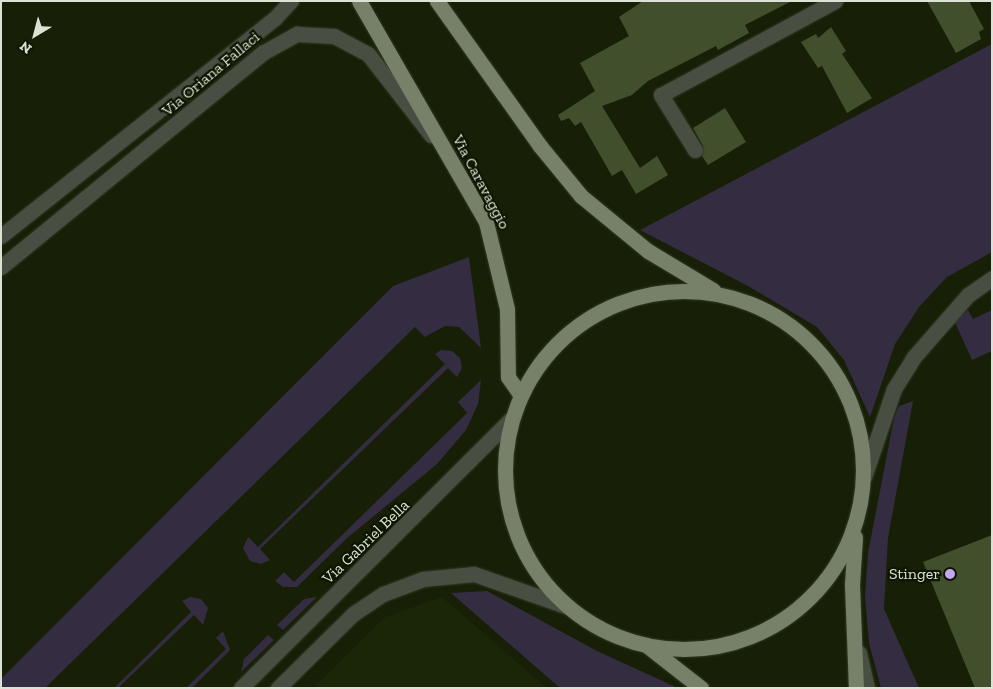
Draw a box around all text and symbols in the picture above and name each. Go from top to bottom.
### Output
north arrow [10,10,60,60]
street label: Via Oriana Fallaci [158,28,264,120]
text: N [16,37,35,57]
street label: Via Caravaggio [448,132,514,232]
street label: Via Gabriel Bella [319,496,413,588]
place label: Stinger [889,564,940,584]
marker: Stinger [944,568,956,580]

